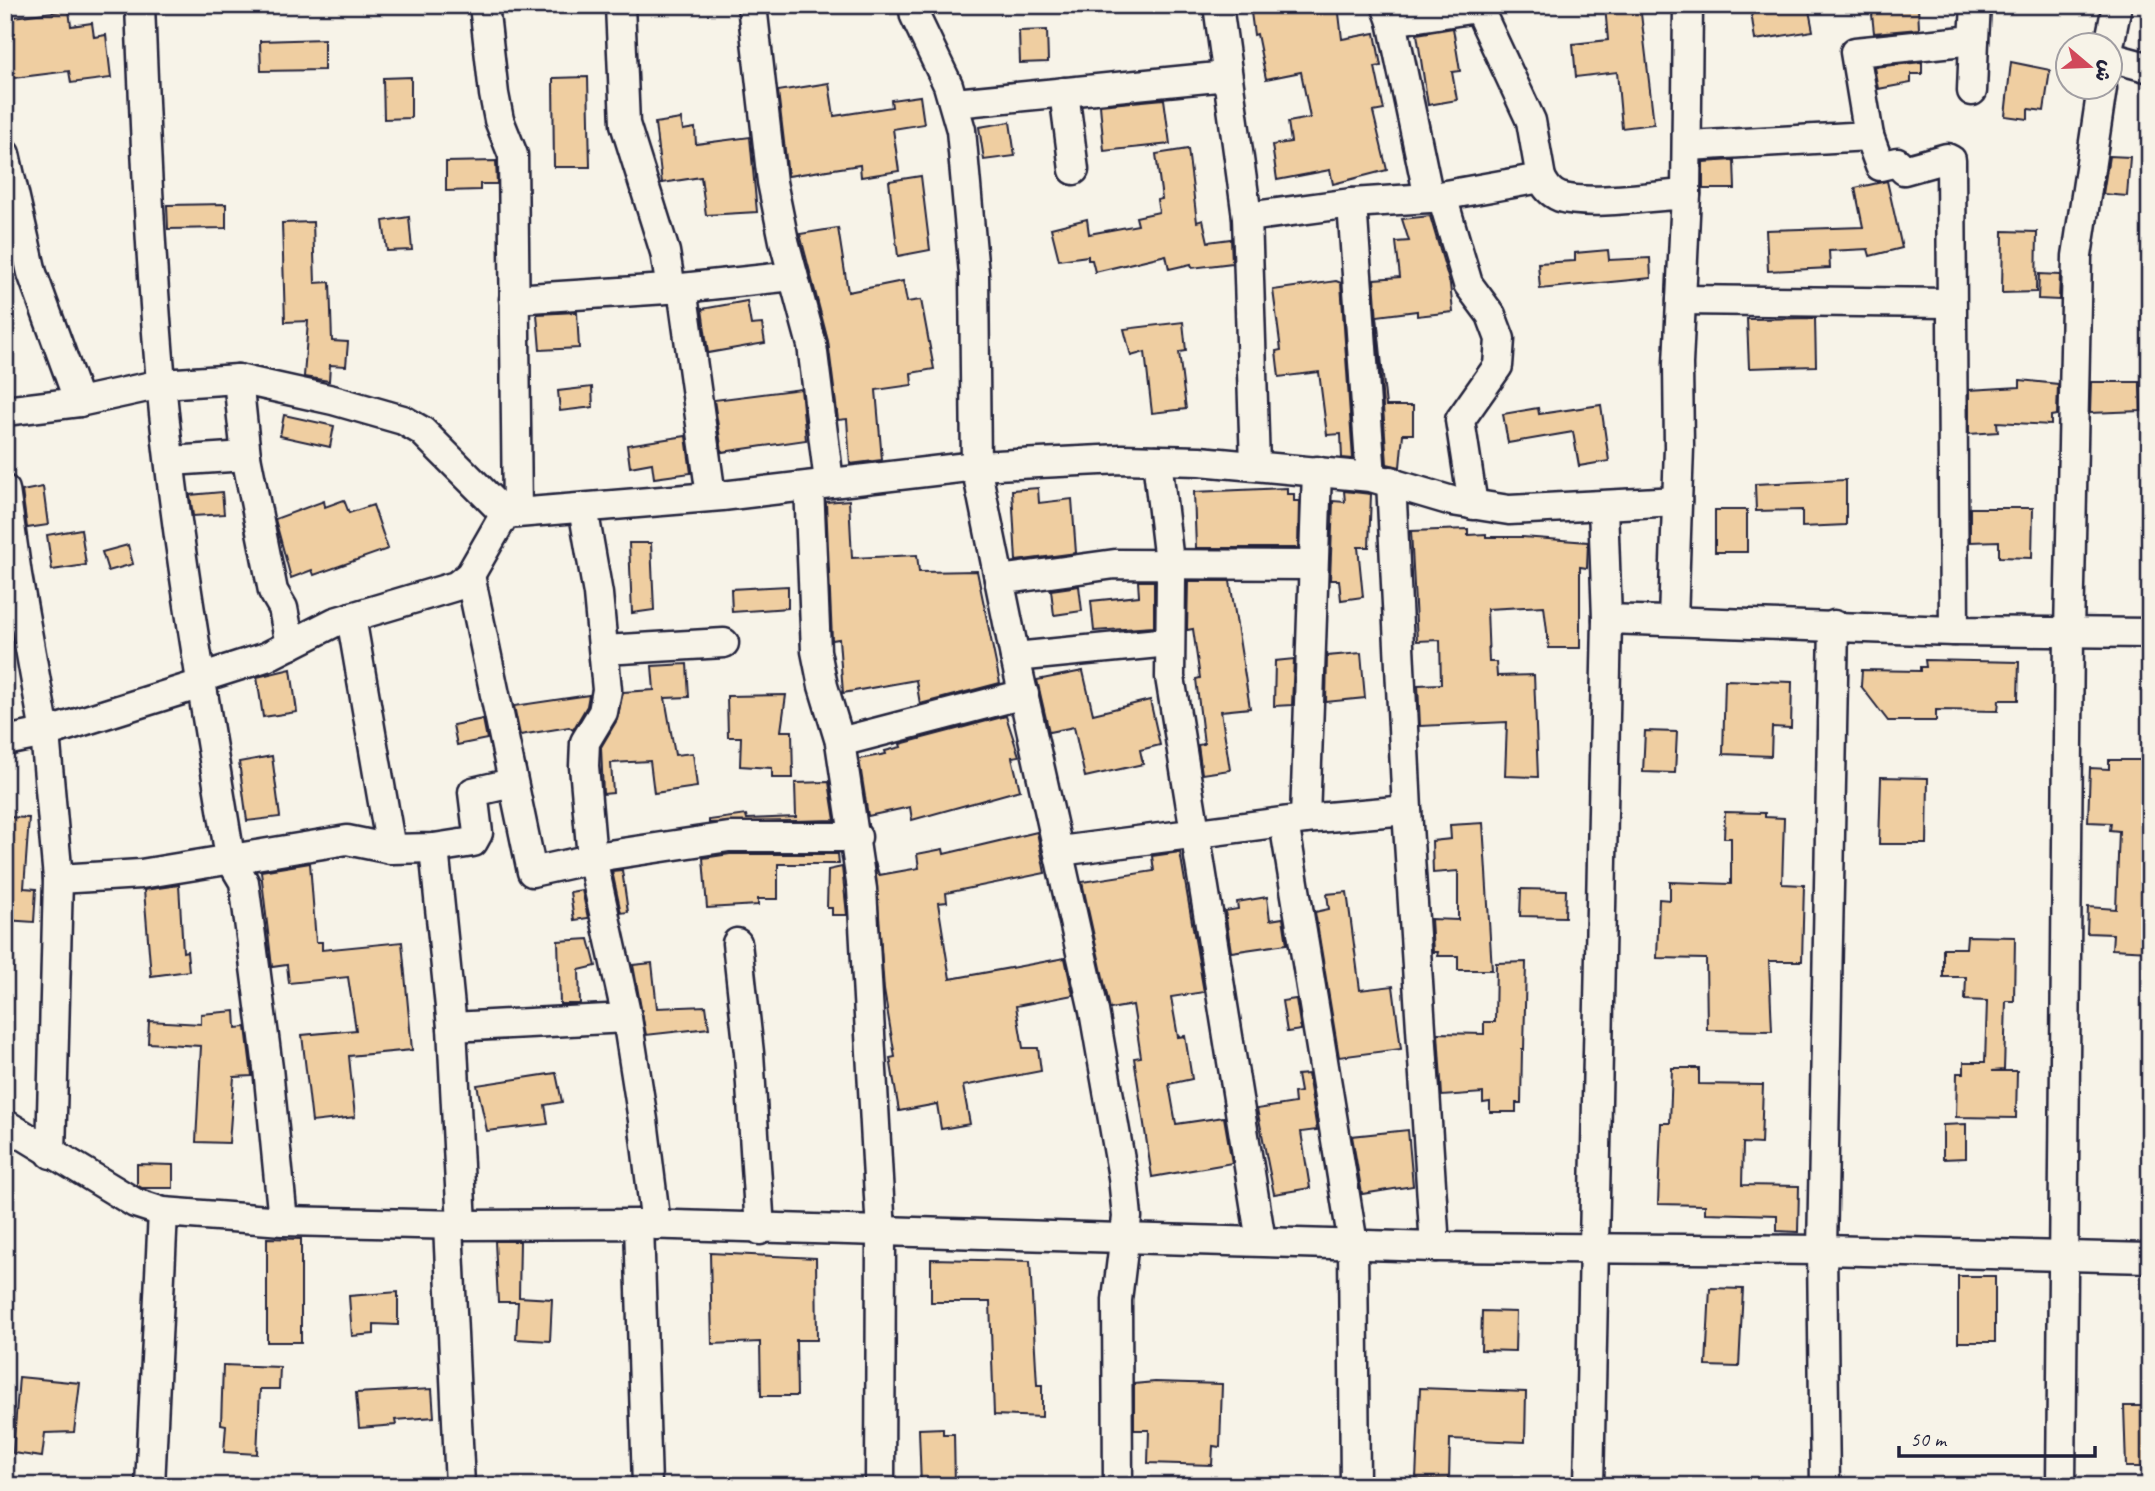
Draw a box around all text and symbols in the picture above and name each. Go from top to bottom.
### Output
north arrow [2054,32,2124,102]
text: ش [2089,57,2119,85]
scale bar [1899,1414,2096,1458]
text: 50 m [1910,1426,1948,1452]

